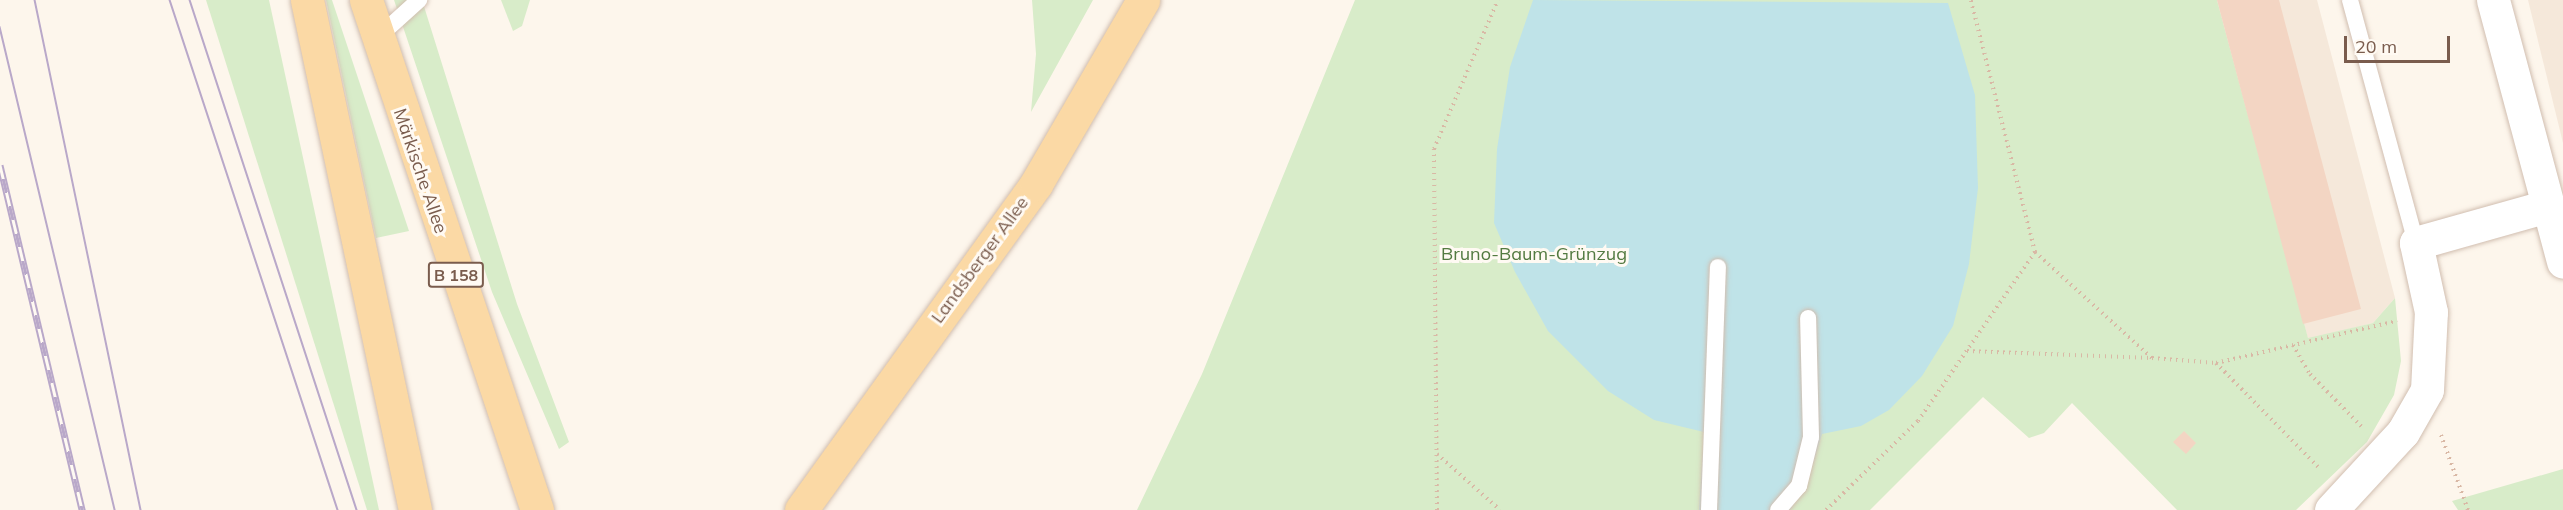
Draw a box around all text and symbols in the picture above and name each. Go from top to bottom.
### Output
scale bar [2347,24,2454,62]
text: 20 m [2355,35,2397,58]
street label: Märkische Allee [389,106,451,236]
street label: Landsberger Allee [927,193,1033,327]
park label: Bruno-Baum-Grünzug [1441,243,1627,265]
road number: B 158 [428,262,484,288]

